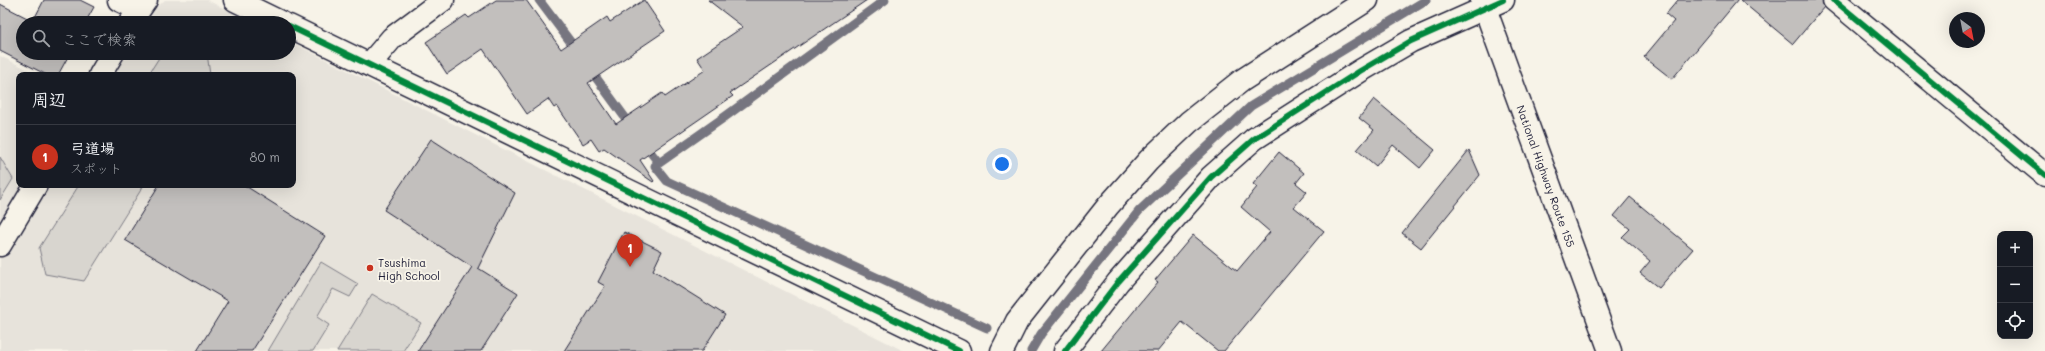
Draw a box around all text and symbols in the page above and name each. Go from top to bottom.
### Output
north arrow [1949,12,1985,48]
search box [16,16,296,60]
icon: search [30,27,52,49]
text: ここで検索 [62,29,137,49]
text: 周辺 [32,88,66,110]
street label: National Highway Route 155 [1513,103,1579,249]
text: 弓道場 [70,138,115,158]
text: 1 [42,148,48,165]
text: 80 m [250,148,280,165]
your location [992,154,1012,174]
text: スポット [70,159,122,176]
map controls [1997,231,2033,339]
button: + [1997,231,2033,267]
pin: 1 [617,234,643,267]
place label: Tsushima High School [378,255,440,283]
marker: Tsushima High School [365,263,375,273]
button: − [1997,267,2033,303]
button: locate [1997,303,2033,339]

